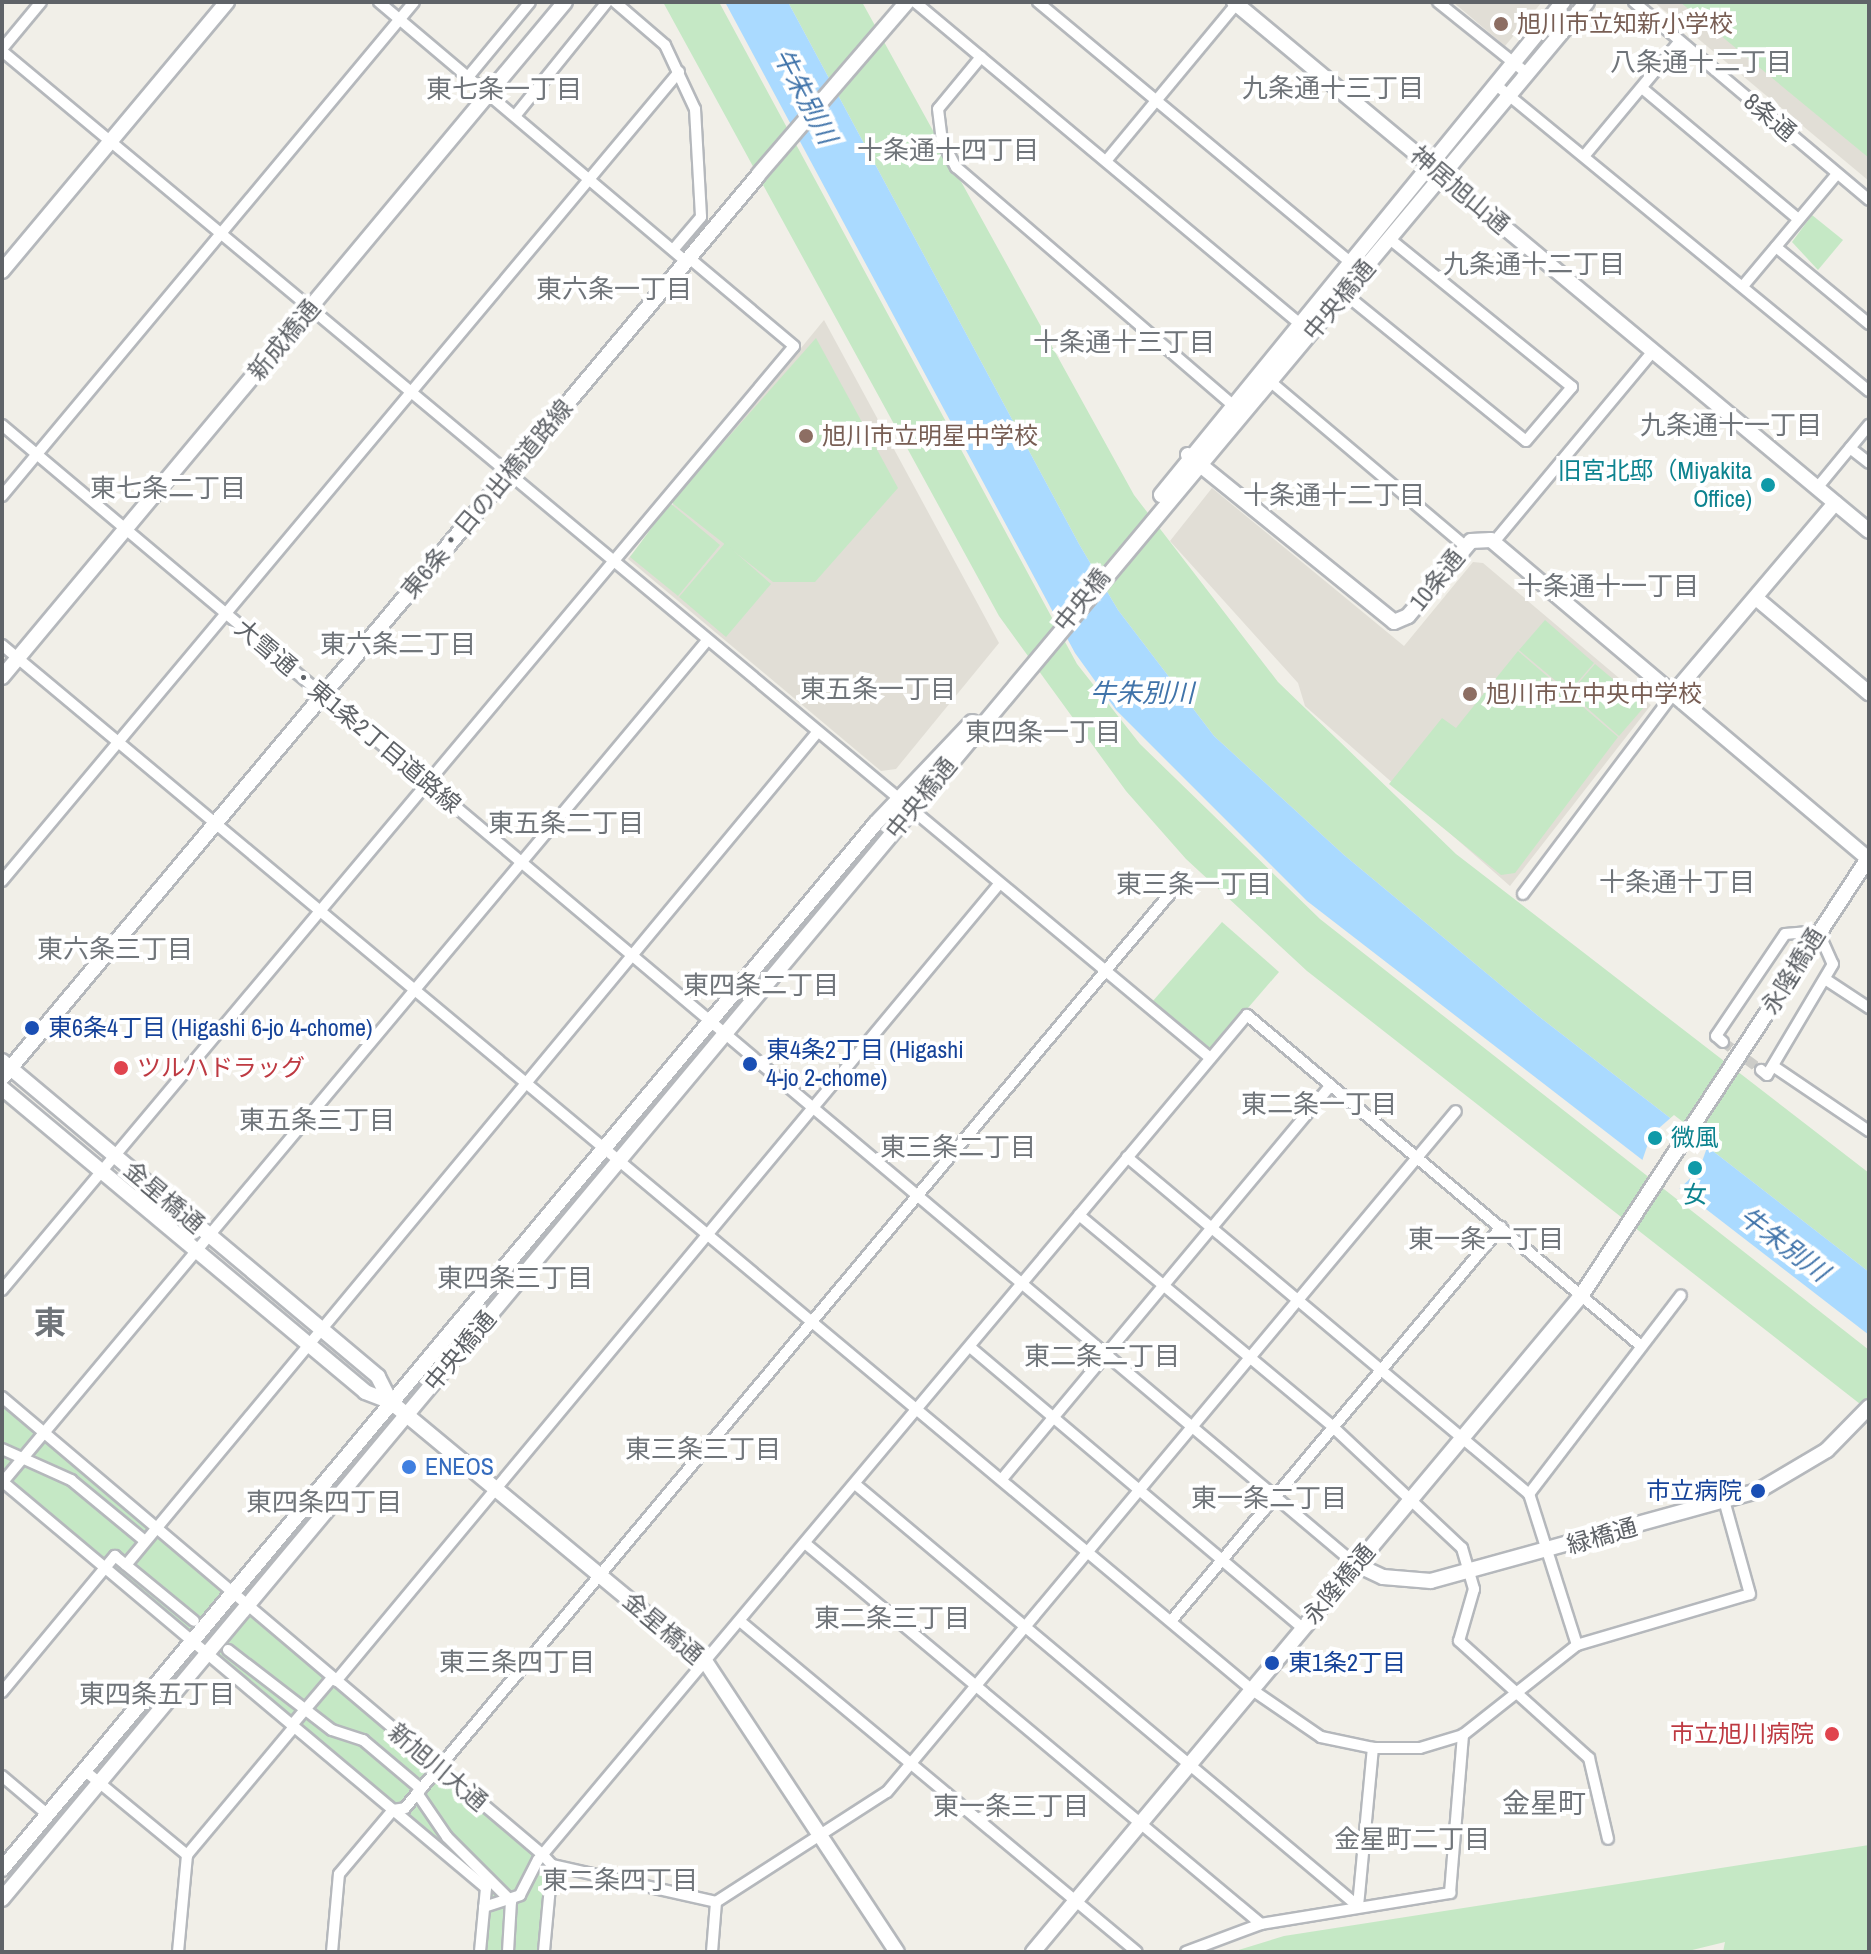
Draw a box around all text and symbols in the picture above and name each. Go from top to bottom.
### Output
place label: 旭川市立知新小学校 [1517,10,1733,38]
marker: 旭川市立知新小学校 [1492,15,1510,33]
water label: 牛朱別川 [767,43,843,149]
district label: 八条通十二丁目 [1610,46,1792,78]
district label: 九条通十三丁目 [1242,72,1424,104]
district label: 東七条一丁目 [426,73,582,105]
street label: 8条通 [1738,87,1802,147]
district label: 十条通十四丁目 [857,134,1039,166]
street label: 神居旭山通 [1405,140,1515,240]
district label: 九条通十二丁目 [1443,248,1625,280]
street label: 中央橋通 [1297,254,1381,346]
district label: 東六条一丁目 [536,273,692,305]
street label: 新成橋通 [242,294,326,386]
district label: 十条通十三丁目 [1033,326,1215,358]
street label: 東6条・日の出橋道路線 [395,394,579,604]
district label: 九条通十一丁目 [1640,409,1822,441]
place label: 旭川市立明星中学校 [822,422,1038,450]
marker: 旭川市立明星中学校 [797,427,815,445]
place label: 旧宮北邸（Miyakita Office) [1558,457,1752,513]
district label: 東七条二丁目 [90,472,246,504]
marker: 旧宮北邸（Miyakita Office) [1759,476,1777,494]
district label: 十条通十二丁目 [1243,479,1425,511]
street label: 10条通 [1404,544,1470,616]
street label: 中央橋 [1048,563,1116,637]
district label: 十条通十一丁目 [1517,570,1699,602]
street label: 大雪通・東1条2丁目道路線 [229,613,467,819]
district label: 東六条二丁目 [320,628,476,660]
district label: 東五条一丁目 [800,673,956,705]
water label: 牛朱別川 [1090,677,1194,709]
place label: 旭川市立中央中学校 [1486,680,1702,708]
marker: 旭川市立中央中学校 [1461,685,1479,703]
district label: 東四条一丁目 [965,716,1121,748]
street label: 中央橋通 [880,752,962,844]
district label: 東五条二丁目 [488,807,644,839]
district label: 十条通十丁目 [1599,866,1755,898]
district label: 東三条一丁目 [1116,868,1272,900]
street label: 永隆橋通 [1755,923,1831,1019]
district label: 東六条三丁目 [37,933,193,965]
district label: 東四条二丁目 [683,969,839,1001]
place label: 東6条4丁目 (Higashi 6-jo 4-chome) [48,1014,373,1042]
marker: 東6条4丁目 (Higashi 6-jo 4-chome) [23,1019,41,1037]
place label: 東4条2丁目 (Higashi 4-jo 2-chome) [766,1036,964,1092]
place label: ツルハドラッグ [137,1054,305,1082]
marker: 東4条2丁目 (Higashi 4-jo 2-chome) [741,1055,759,1073]
marker: ツルハドラッグ [112,1059,130,1077]
district label: 東二条一丁目 [1241,1088,1397,1120]
district label: 東五条三丁目 [239,1104,395,1136]
place label: 微風 [1671,1124,1719,1152]
marker: 微風 [1646,1129,1664,1147]
district label: 東三条二丁目 [880,1131,1036,1163]
street label: 金星橋通 [118,1155,210,1239]
marker: 女 [1686,1159,1704,1177]
place label: 女 [1683,1181,1707,1209]
water label: 牛朱別川 [1733,1200,1835,1288]
district label: 東一条一丁目 [1408,1223,1564,1255]
district label: 東四条三丁目 [437,1262,593,1294]
district label: 東 [34,1304,66,1342]
street label: 中央橋通 [418,1305,502,1397]
district label: 東二条二丁目 [1024,1340,1180,1372]
district label: 東三条三丁目 [625,1433,781,1465]
place label: ENEOS [425,1453,494,1481]
marker: ENEOS [400,1458,418,1476]
place label: 市立病院 [1646,1477,1742,1505]
district label: 東一条二丁目 [1191,1482,1347,1514]
marker: 市立病院 [1749,1482,1767,1500]
district label: 東四条四丁目 [246,1486,402,1518]
street label: 緑橋通 [1563,1512,1641,1560]
street label: 永隆橋通 [1297,1538,1381,1630]
street label: 金星橋通 [617,1586,709,1670]
district label: 東二条三丁目 [814,1602,970,1634]
district label: 東三条四丁目 [439,1646,595,1678]
place label: 東1条2丁目 [1288,1649,1406,1677]
marker: 東1条2丁目 [1263,1654,1281,1672]
district label: 東四条五丁目 [79,1678,235,1710]
street label: 新旭川大通 [383,1717,493,1817]
place label: 市立旭川病院 [1670,1720,1814,1748]
marker: 市立旭川病院 [1821,1723,1843,1745]
district label: 金星町 [1502,1786,1586,1820]
district label: 東一条三丁目 [933,1790,1089,1822]
district label: 金星町二丁目 [1334,1823,1490,1855]
district label: 東二条四丁目 [542,1864,698,1896]

